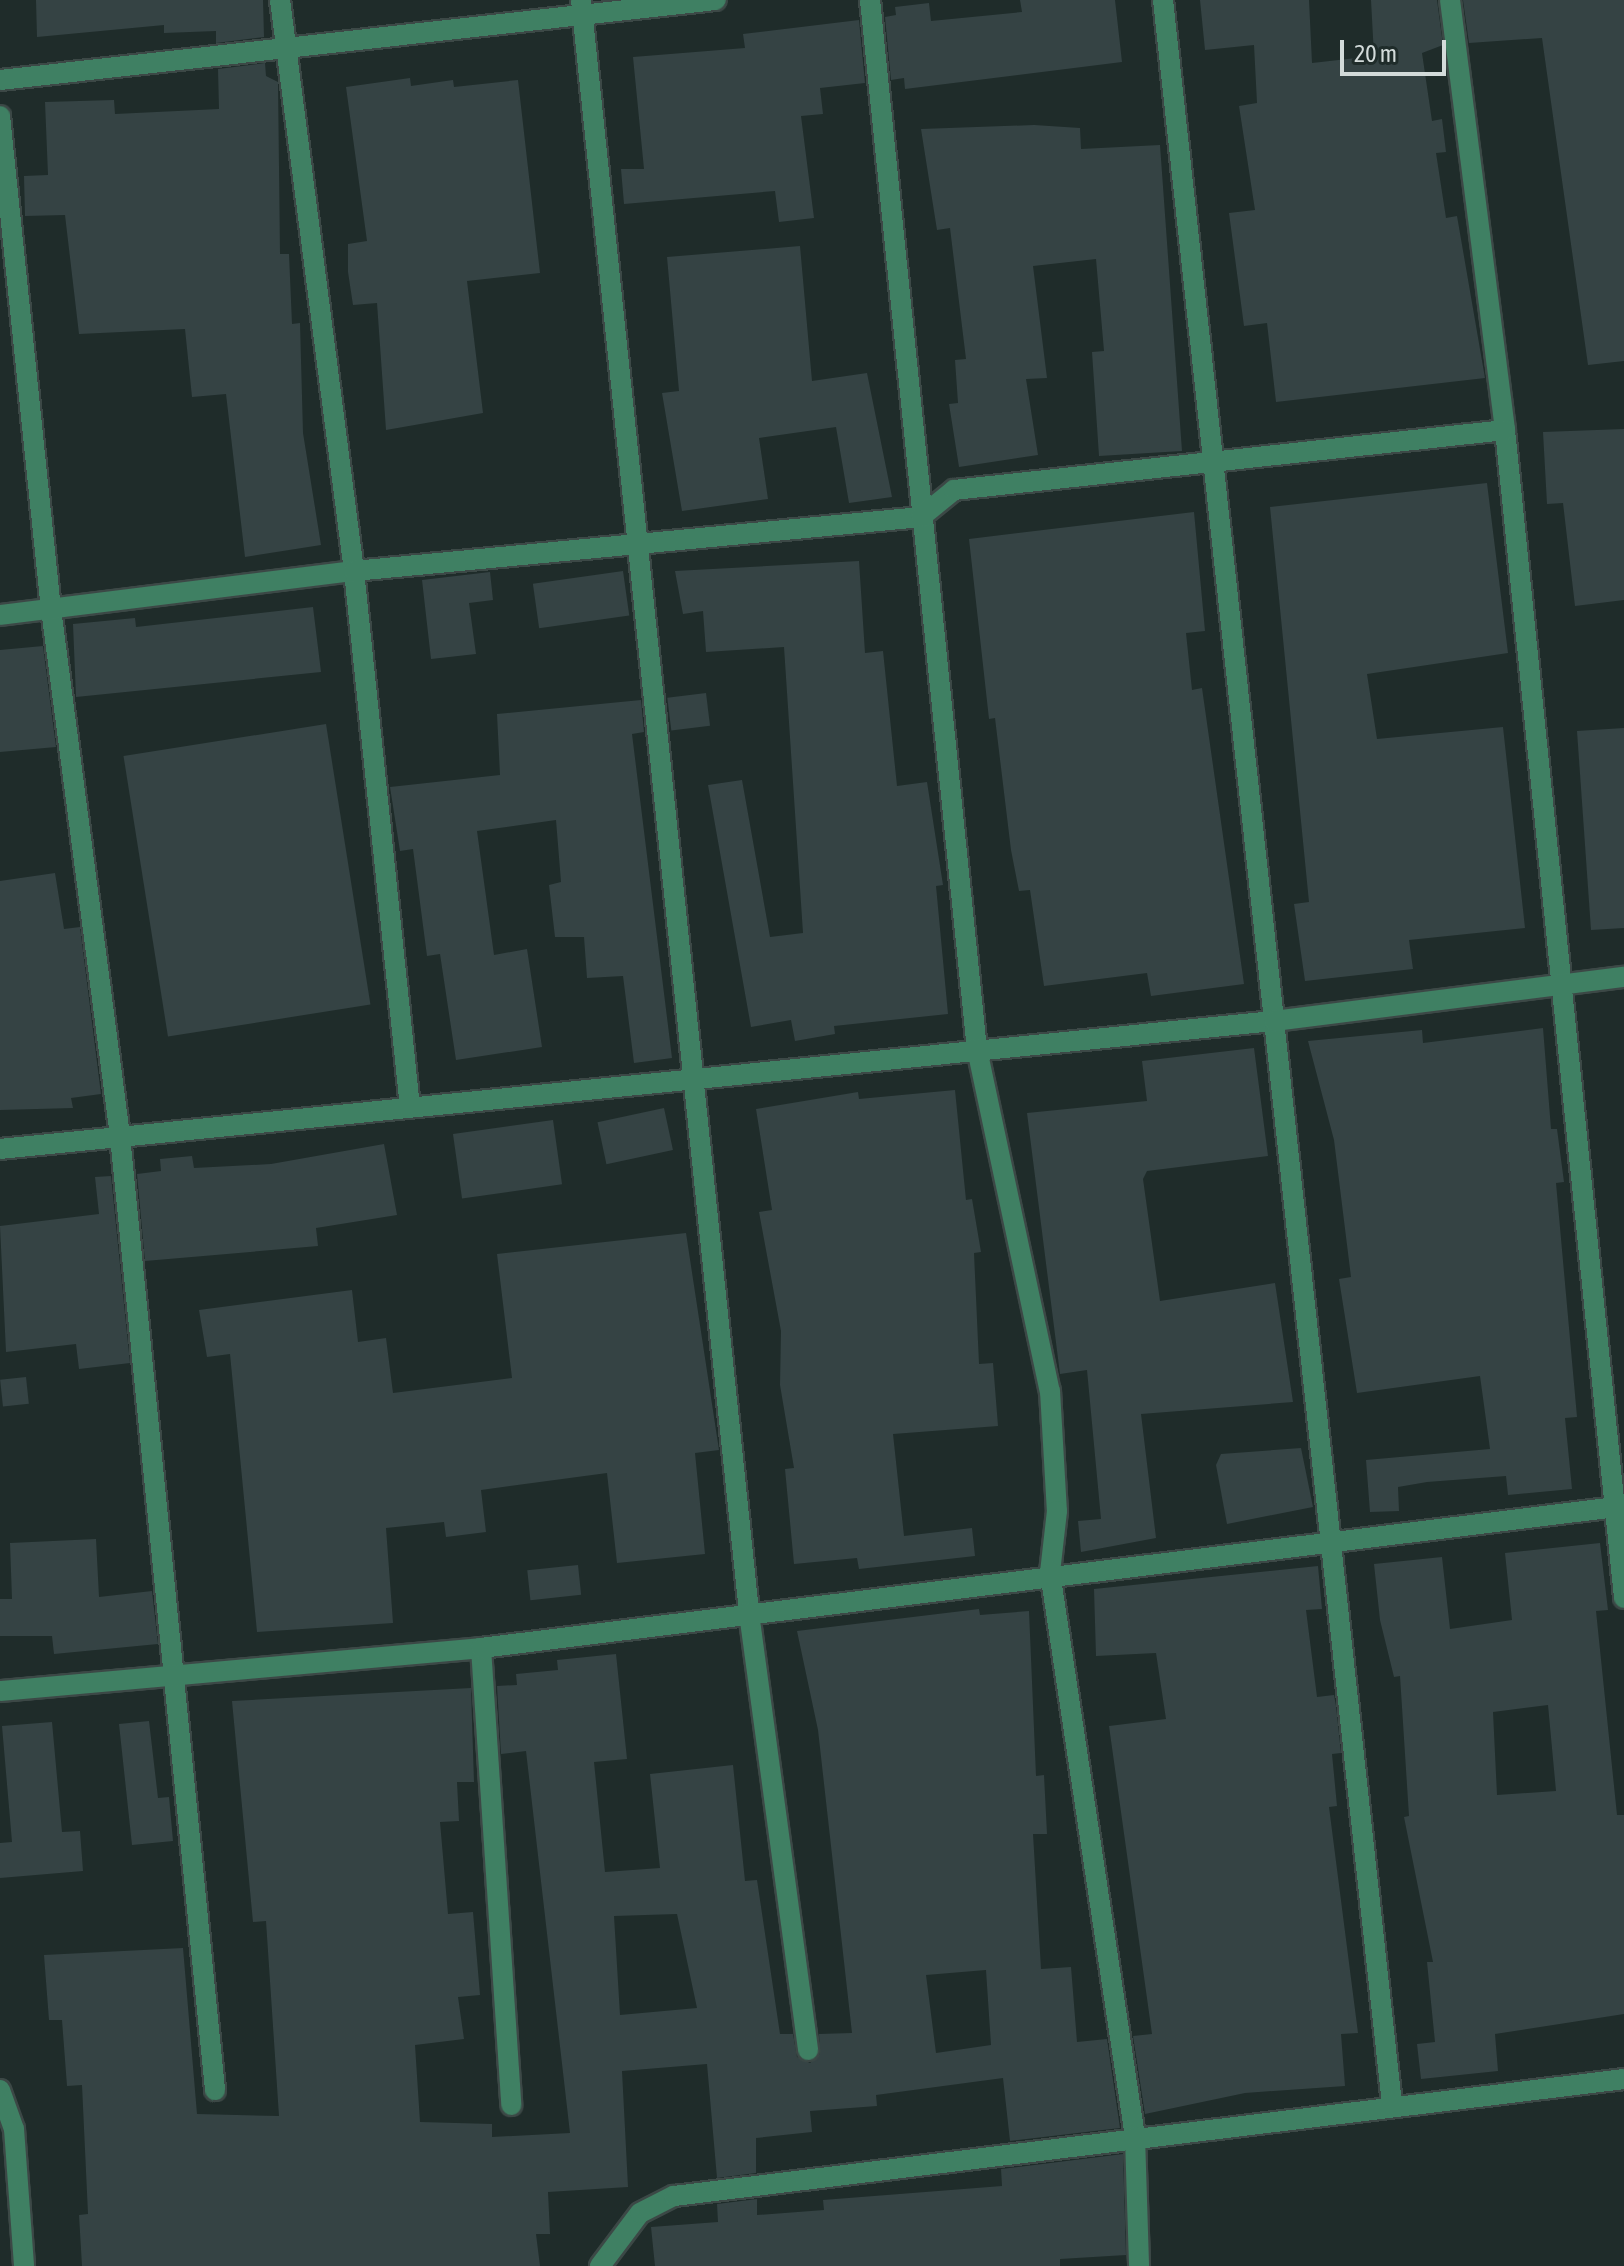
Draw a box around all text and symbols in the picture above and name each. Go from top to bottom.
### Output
scale bar [1344,24,1450,74]
text: 20 m [1354,40,1397,67]

